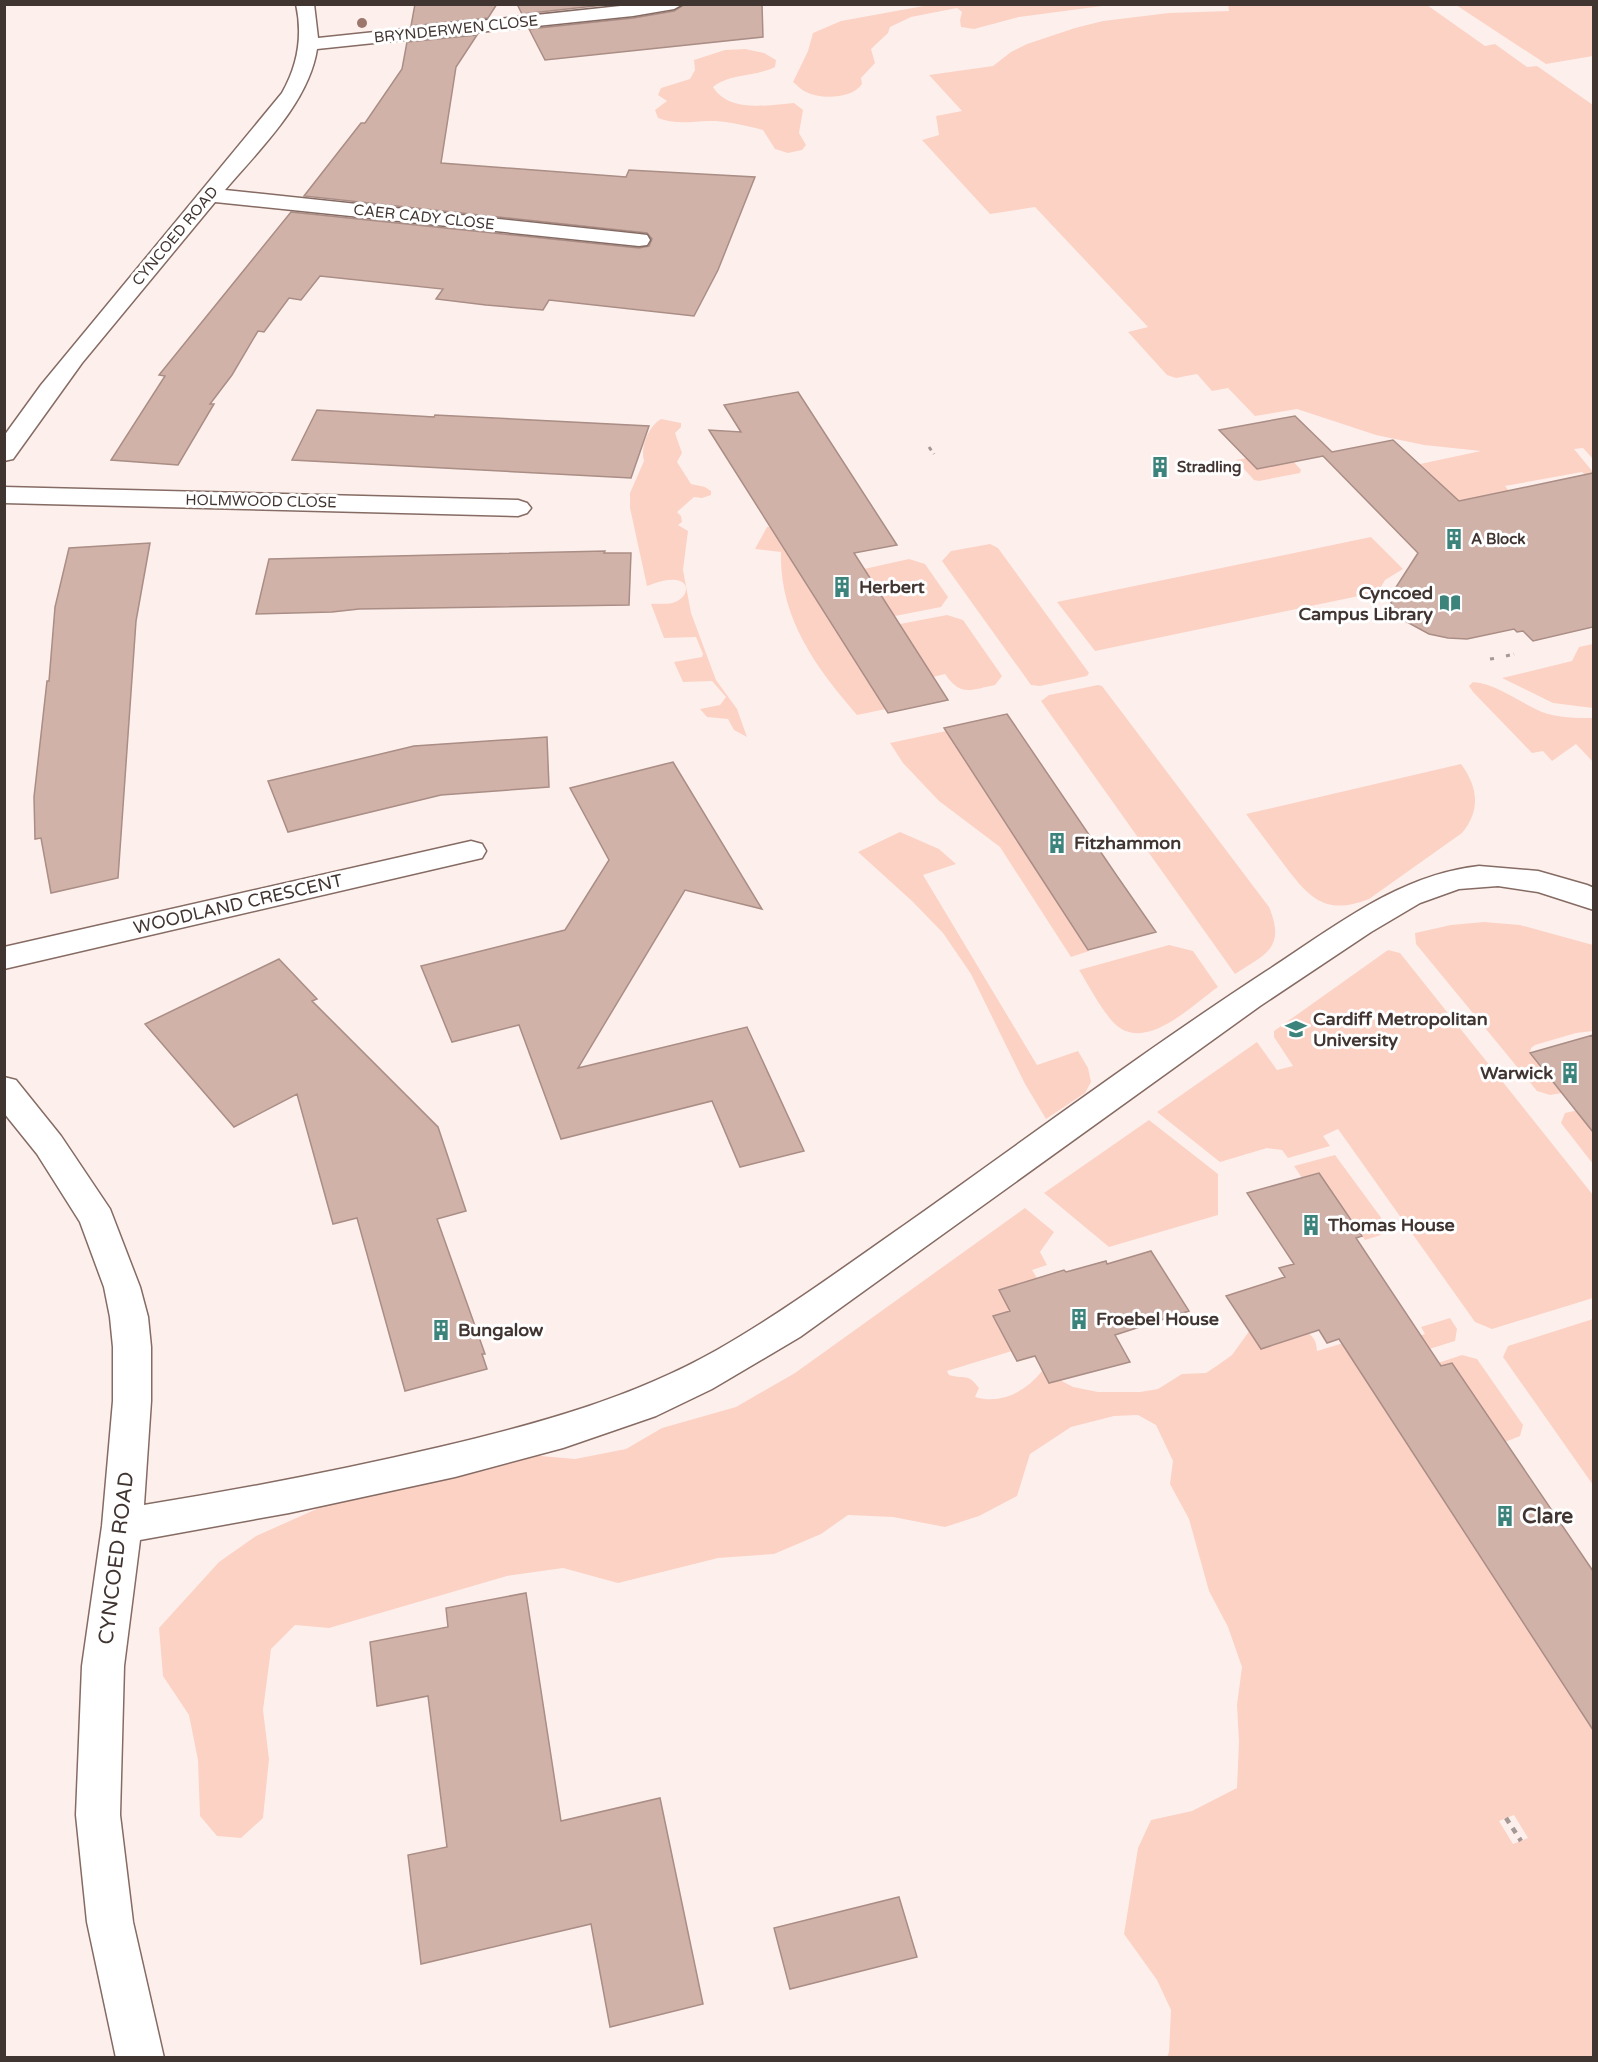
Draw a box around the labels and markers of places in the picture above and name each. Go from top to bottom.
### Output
building icon: Stradling [1148,455,1172,479]
place label: Stradling [1177,458,1241,477]
building icon: A Block [1442,527,1466,551]
place label: A Block [1471,530,1525,548]
building icon: Herbert [830,575,854,599]
place label: Herbert [859,576,925,598]
place label: Cyncoed Campus Library [1298,582,1433,625]
library icon: Cyncoed Campus Library [1438,591,1462,615]
building icon: Fitzhammon [1045,831,1069,855]
place label: Fitzhammon [1074,832,1181,854]
place label: Cardiff Metropolitan University [1313,1008,1488,1051]
school or university icon: Cardiff Metropolitan University [1284,1017,1308,1041]
building icon: Warwick [1558,1061,1582,1085]
place label: Warwick [1480,1062,1553,1084]
building icon: Thomas House [1299,1213,1323,1237]
place label: Thomas House [1327,1214,1455,1236]
building icon: Froebel House [1067,1307,1091,1331]
place label: Froebel House [1096,1308,1219,1330]
building icon: Bungalow [429,1318,453,1342]
place label: Bungalow [458,1319,544,1341]
building icon: Clare [1493,1504,1517,1528]
place label: Clare [1522,1504,1573,1529]

